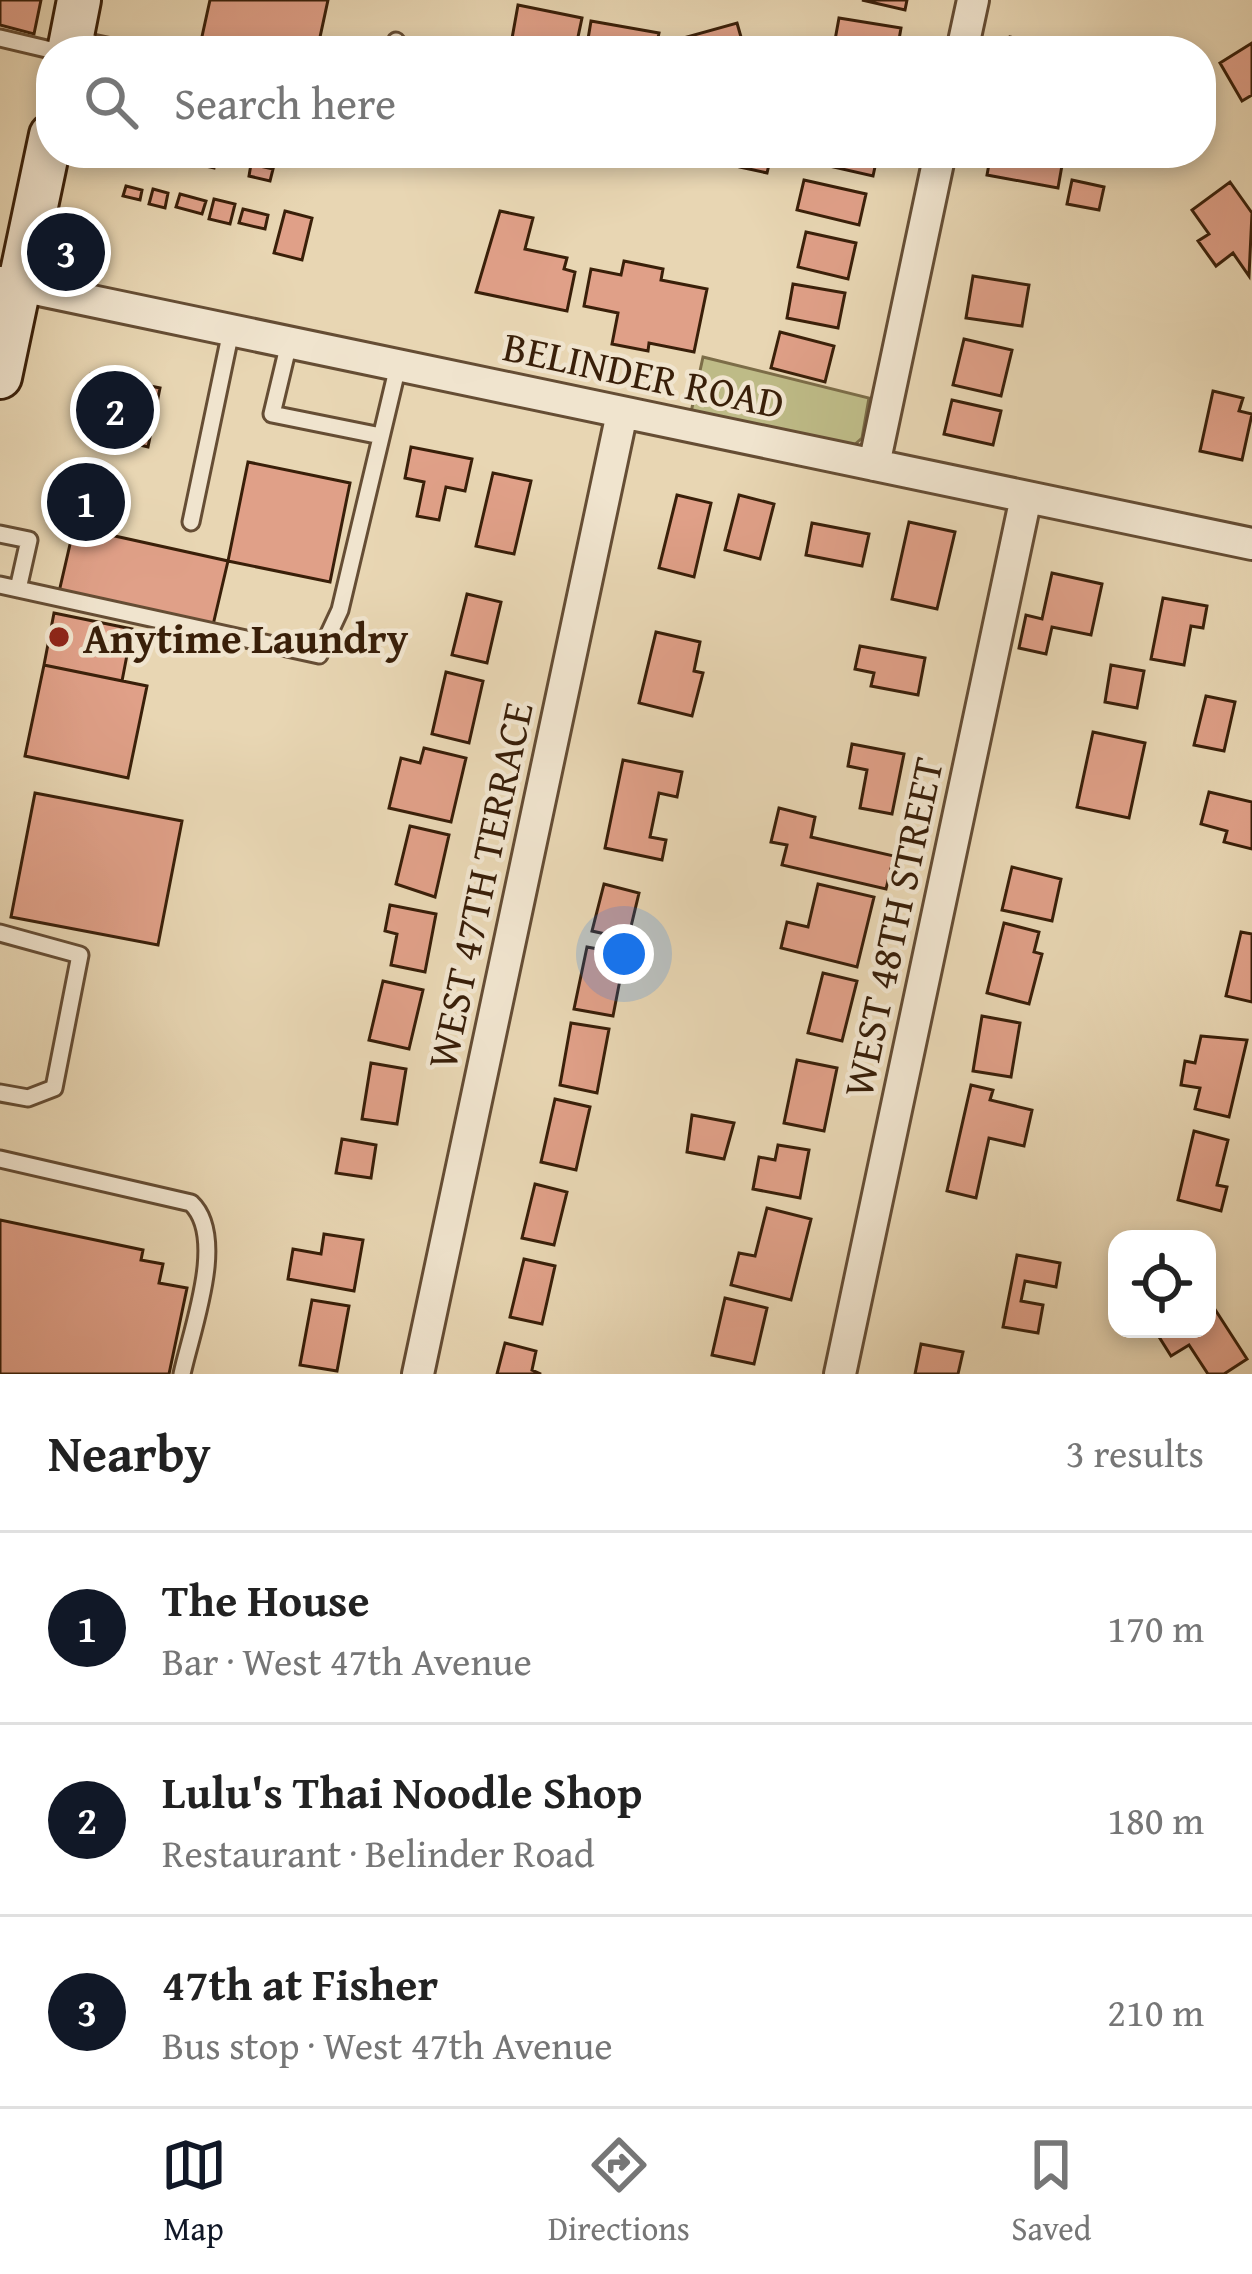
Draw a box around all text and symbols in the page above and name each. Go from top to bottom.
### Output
search box [36,36,1216,168]
icon: search [78,69,144,135]
text: Search here [174,70,396,135]
pin: 3 [27,207,105,297]
street label: BELINDER ROAD [498,314,790,434]
pin: 2 [76,365,154,455]
pin: 1 [47,457,125,547]
place label: Anytime Laundry [83,607,409,668]
marker: Anytime Laundry [46,624,72,650]
street label: WEST 47TH TERRACE [410,696,548,1074]
street label: WEST 48TH STREET [826,752,958,1102]
your location [594,924,654,984]
map controls [1108,1230,1216,1338]
button: locate [1108,1230,1216,1338]
text: Nearby [48,1415,211,1490]
text: 3 results [1066,1424,1204,1481]
text: The House [162,1567,370,1632]
text: 1 [77,1599,97,1656]
text: 170 m [1107,1599,1204,1656]
text: Bar · West 47th Avenue [162,1632,532,1689]
text: Lulu's Thai Noodle Shop [162,1759,642,1824]
text: 2 [77,1791,97,1848]
text: 180 m [1107,1791,1204,1848]
text: Restaurant · Belinder Road [162,1824,595,1881]
text: 47th at Fisher [162,1951,438,2016]
text: 3 [77,1983,97,2040]
text: 210 m [1107,1983,1204,2040]
text: Bus stop · West 47th Avenue [162,2016,613,2073]
tab: Map [161,2132,227,2252]
tab: Directions [548,2132,690,2252]
tab: Saved [1011,2132,1091,2252]

